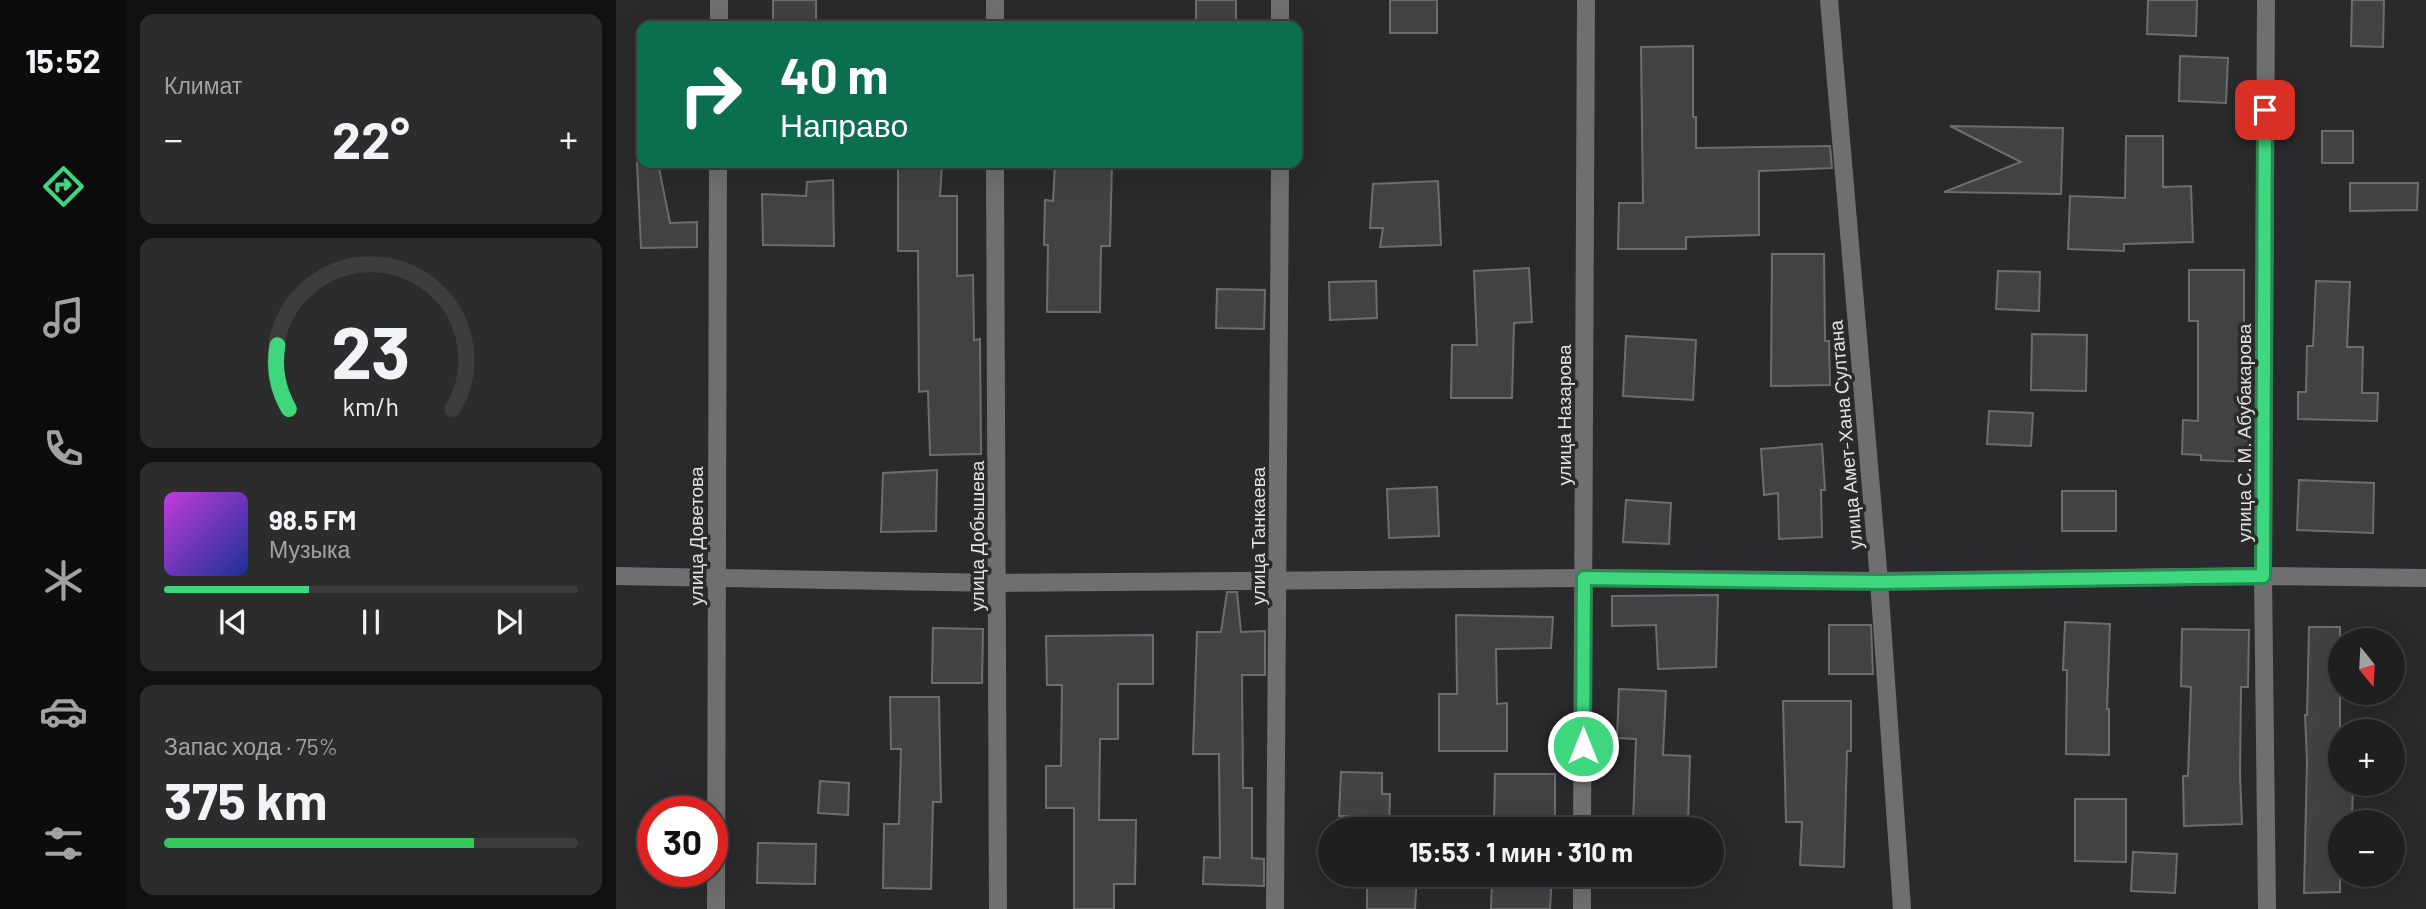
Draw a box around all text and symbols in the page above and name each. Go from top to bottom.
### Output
text: 15:52 [25,41,101,79]
text: 40 m [780,45,888,104]
icon: right [665,49,756,140]
text: Климат [164,71,242,99]
pin [2235,80,2295,140]
icon: arrive [2246,91,2284,129]
text: Направо [780,105,908,143]
text: 22° [332,107,410,169]
text: − [164,115,183,161]
text: + [559,115,578,161]
icon: directions [39,162,88,211]
icon: music [39,293,88,342]
text: 23 [331,306,411,394]
street label: улица Амет-Хана Султана [1823,319,1866,551]
street label: улица С. М. Абубакарова [2232,323,2255,542]
street label: улица Назарова [1552,344,1575,485]
text: km/h [343,390,399,420]
icon: phone [39,424,88,473]
street label: улица Добышева [965,460,988,611]
street label: улица Доветова [684,466,707,606]
street label: улица Танкаева [1246,466,1269,605]
text: 98.5 FM [269,504,356,535]
text: Музыка [269,535,350,563]
icon: climate [39,556,88,605]
icon: previous [214,603,252,641]
icon: pause [352,603,390,641]
icon: next [490,603,528,641]
north arrow [2328,628,2404,705]
map controls [2328,628,2405,887]
icon: car [39,687,88,736]
position arrow [1546,709,1620,783]
button: + [2328,719,2405,796]
text: Запас хода · 75% [164,732,338,760]
text: 375 km [164,768,327,830]
speed limit sign: 30 [637,796,728,887]
button: − [2328,810,2405,887]
icon: filters [39,819,88,868]
text: 15:53 · 1 мин · 310 m [1409,836,1633,867]

